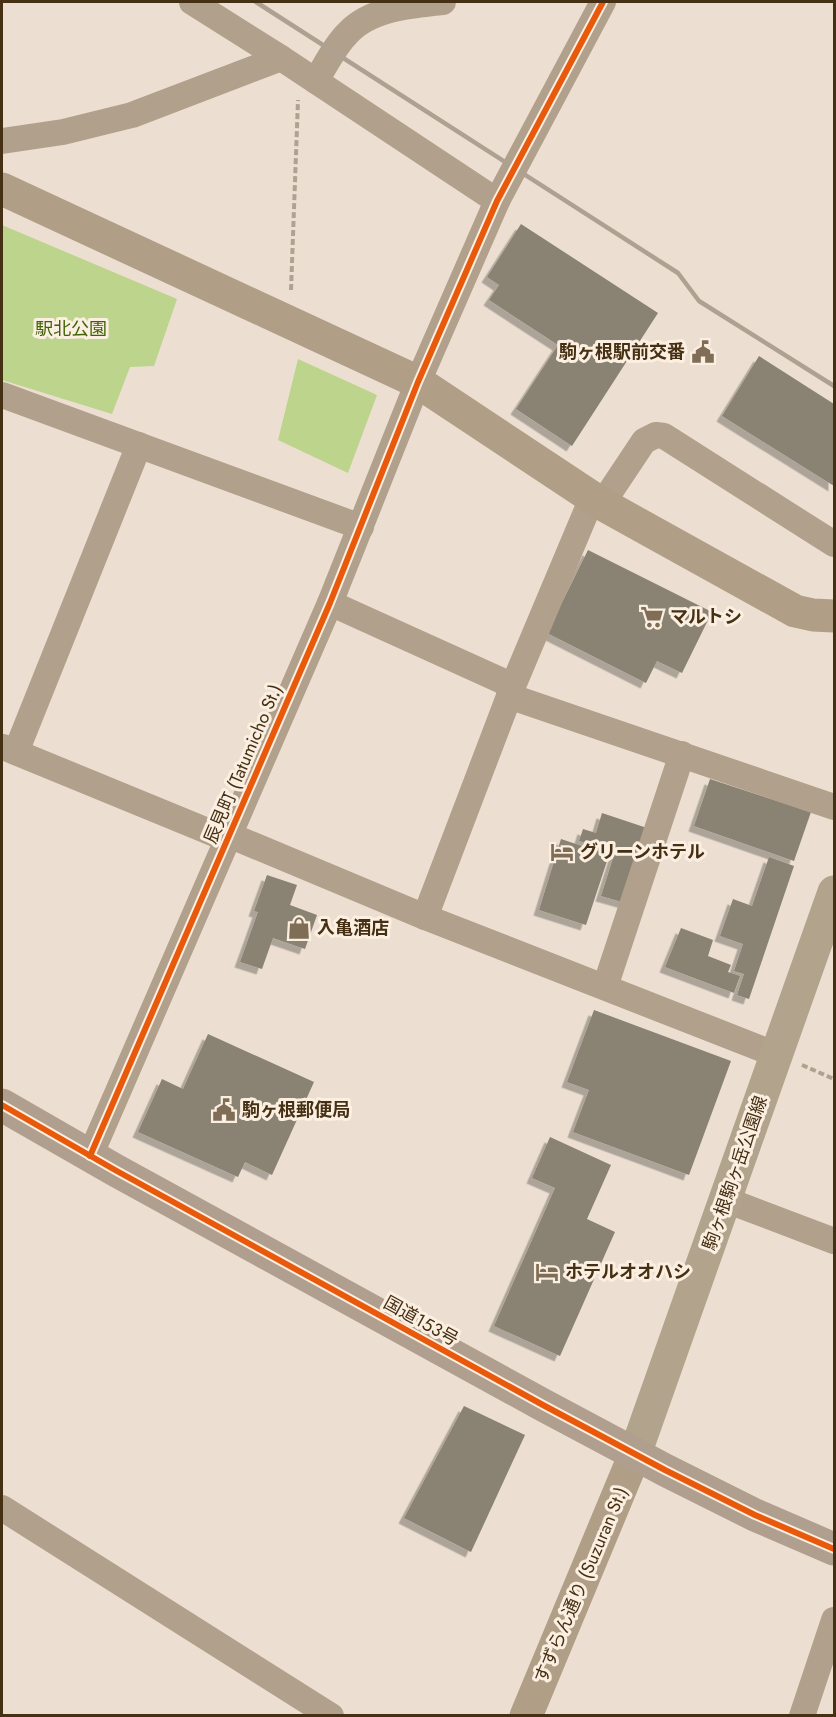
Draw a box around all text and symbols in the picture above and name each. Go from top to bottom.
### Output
park label: 駅北公園 [35,316,107,342]
place label: 駒ヶ根駅前交番 [559,339,685,365]
public building icon: 駒ヶ根駅前交番 [690,339,716,365]
supermarket icon: マルトシ [639,604,665,630]
place label: マルトシ [670,604,742,630]
street label: 辰見町 (Tatumicho St.) [198,680,288,848]
hotel icon: グリーンホテル [549,839,575,865]
place label: グリーンホテル [580,839,705,865]
shop icon: 入亀酒店 [286,915,312,941]
place label: 入亀酒店 [317,915,389,941]
street label: 駒ヶ根駒ヶ岳公園線 [696,1092,774,1254]
public building icon: 駒ヶ根郵便局 [211,1097,237,1123]
place label: 駒ヶ根郵便局 [242,1097,350,1123]
hotel icon: ホテルオオハシ [534,1259,560,1285]
place label: ホテルオオハシ [565,1259,691,1285]
street label: 国道153号 [379,1290,463,1352]
street label: すずらん通り (Suzuran St.) [528,1483,634,1687]

